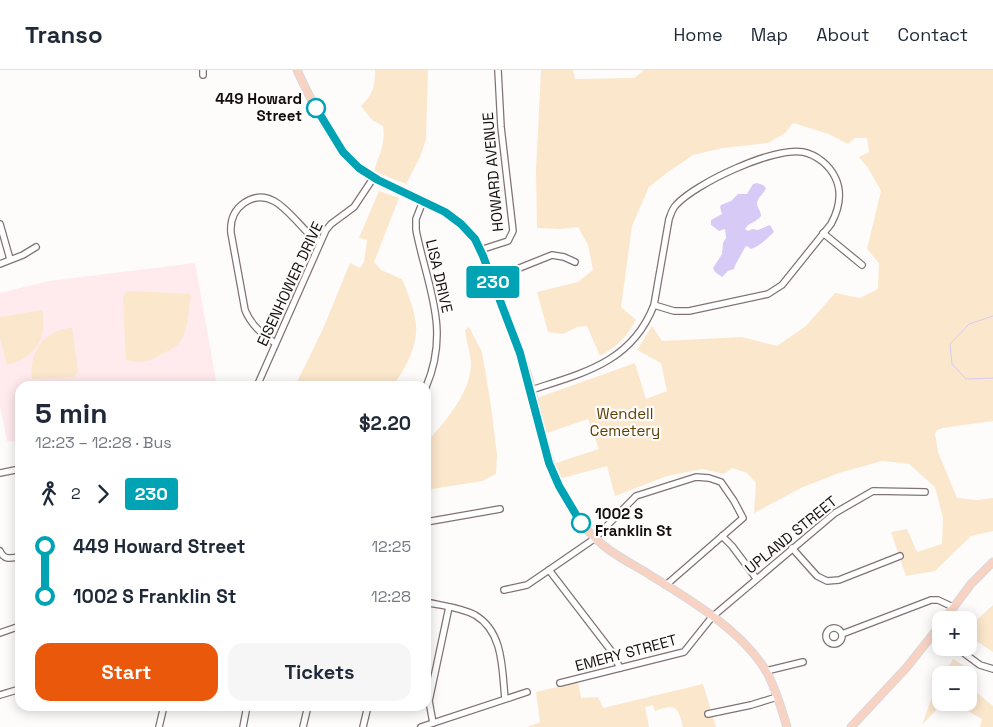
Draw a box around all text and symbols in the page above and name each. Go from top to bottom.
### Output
text: Transo [25,19,103,50]
text: Home [674,23,723,46]
text: Map [751,23,788,46]
text: About [816,23,870,46]
text: Contact [898,23,968,46]
place label: 449 Howard Street [215,89,302,125]
marker: 449 Howard Street [306,98,326,118]
street label: HOWARD AVENUE [478,112,507,233]
street label: EISENHOWER DRIVE [252,219,327,349]
street label: LISA DRIVE [422,237,457,315]
line badge: 230 [464,266,522,298]
text: 230 [476,270,510,293]
text: 5 min [35,395,108,431]
park label: Wendell Cemetery [590,404,660,440]
text: $2.20 [359,411,411,436]
text: 12:23 – 12:28 · Bus [35,432,172,453]
icon: walk [35,480,63,508]
icon: forward [89,480,117,508]
text: 230 [135,482,168,505]
text: 2 [71,483,81,504]
street label: UPLAND STREET [741,492,841,578]
place label: 1002 S Franklin St [595,504,672,540]
marker: 1002 S Franklin St [571,513,591,533]
text: 449 Howard Street [73,534,245,559]
text: 12:25 [371,536,411,557]
text: 1002 S Franklin St [73,584,236,609]
text: 12:28 [371,586,411,607]
map controls [932,611,977,711]
button: + [932,611,977,656]
street label: EMERY STREET [573,630,679,675]
button: Start [35,643,218,701]
button: Tickets [228,643,411,701]
button: − [932,666,977,711]

